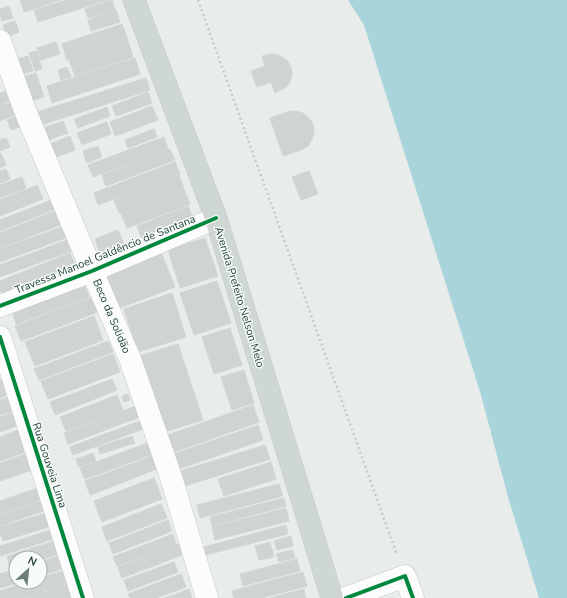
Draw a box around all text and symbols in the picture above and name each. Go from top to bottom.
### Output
street label: Travessa Manoel Galdêncio de Santana [13,211,198,298]
street label: Avenida Prefeito Nelson Melo [211,225,268,369]
street label: Beco da Solidão [89,277,134,356]
street label: Rua Gouveia Lima [29,421,70,510]
north arrow [8,550,48,590]
text: N [25,553,39,570]

